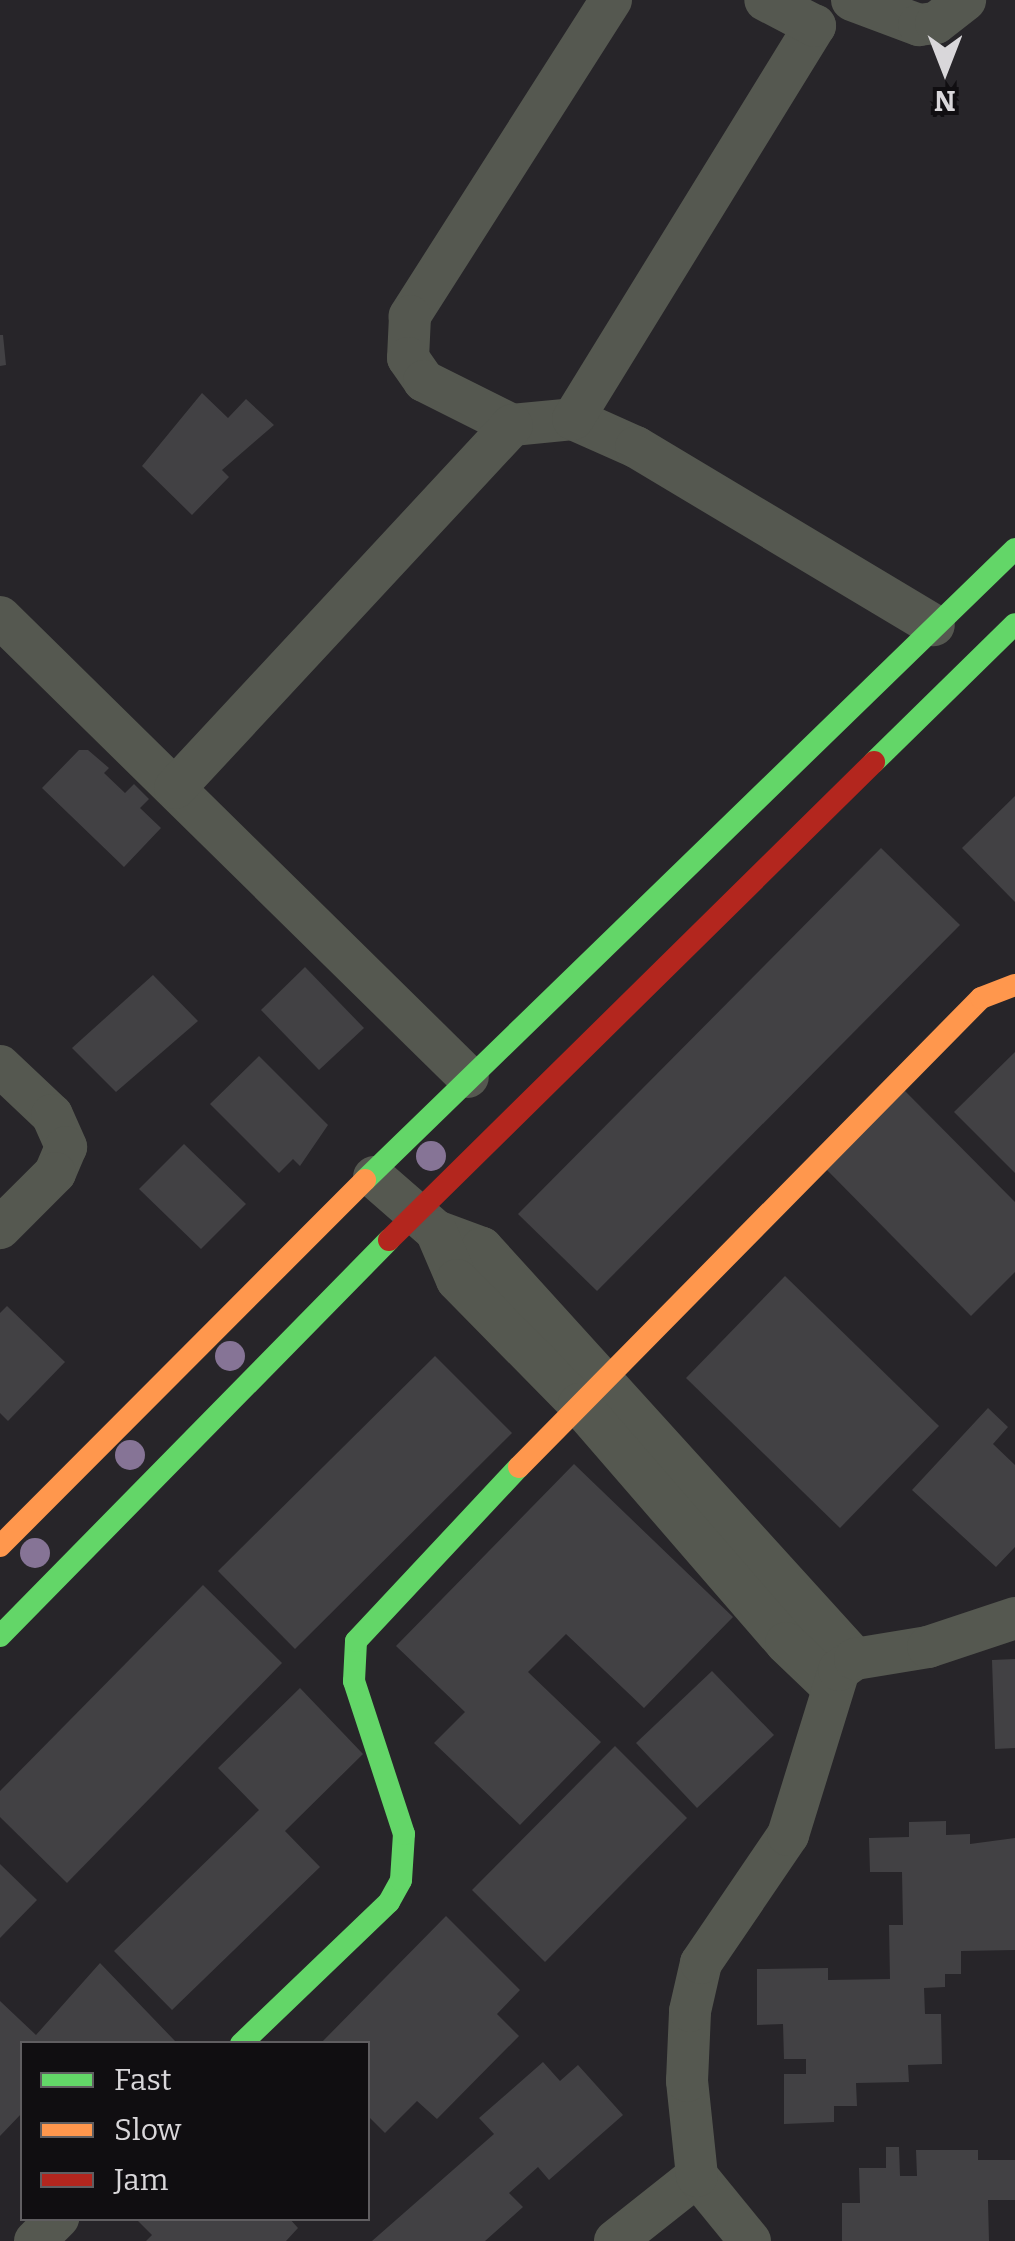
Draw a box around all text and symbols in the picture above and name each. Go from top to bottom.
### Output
north arrow [895,20,995,120]
text: N [934,84,956,117]
legend [20,2041,370,2221]
text: Fast [114,2062,172,2098]
text: Slow [114,2112,181,2148]
text: Jam [114,2162,168,2198]

